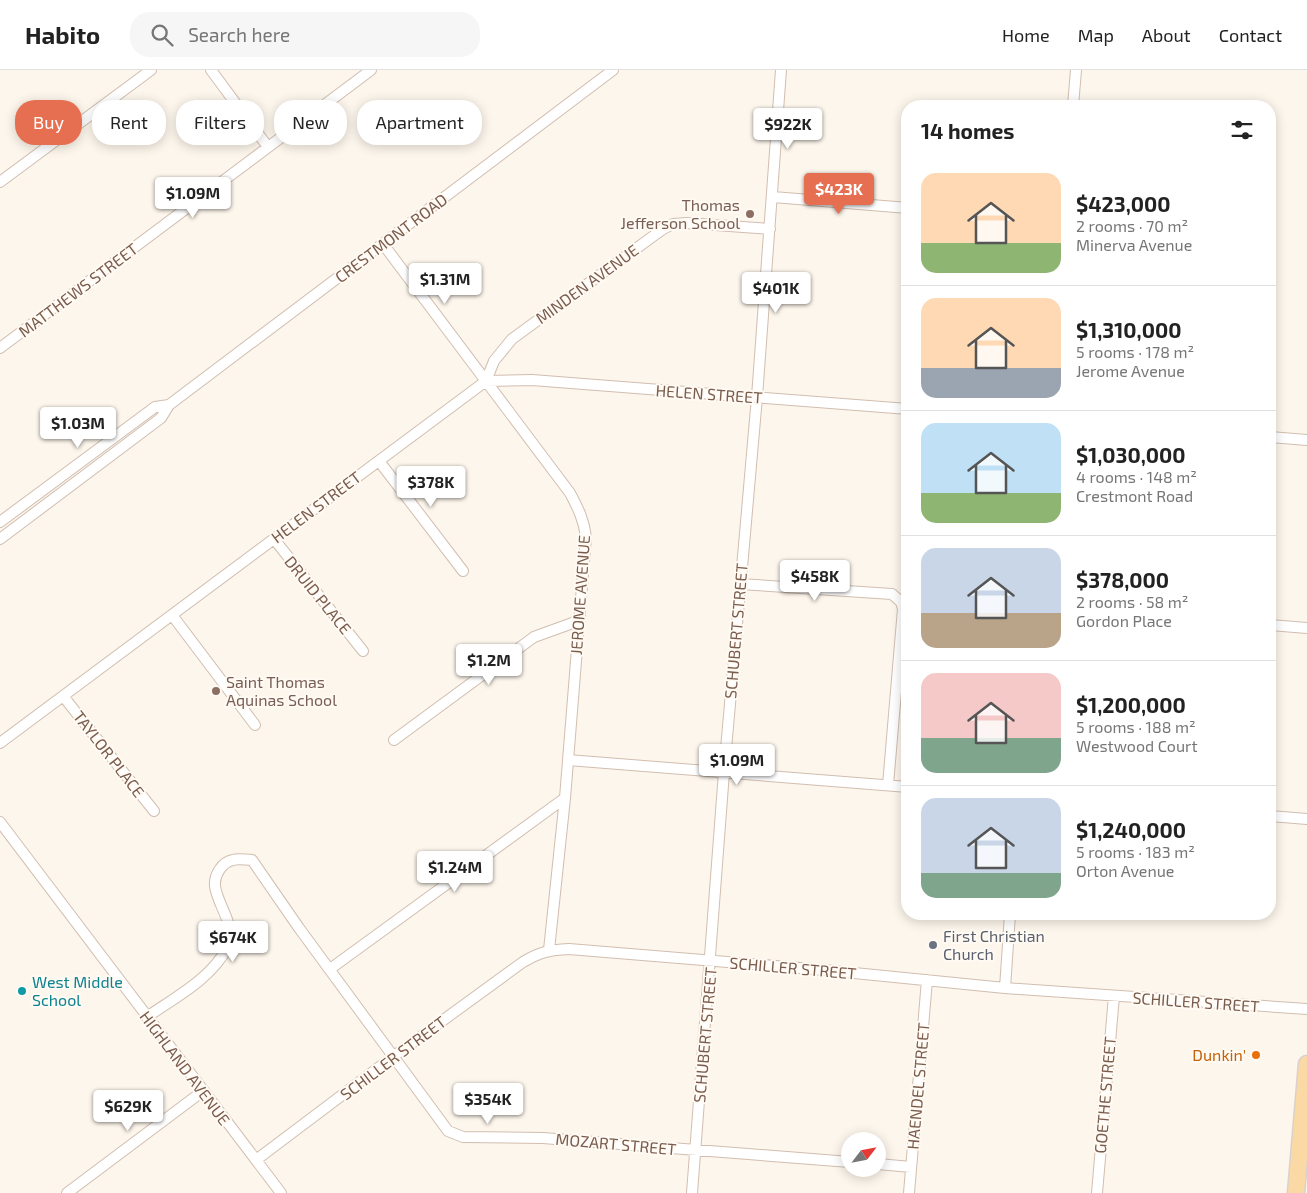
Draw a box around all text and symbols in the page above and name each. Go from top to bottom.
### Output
search box [130,12,480,57]
text: Habito [25,20,100,49]
icon: search [148,21,176,49]
text: Search here [188,23,290,46]
text: Home [1002,24,1050,46]
text: Map [1078,24,1114,46]
text: About [1142,24,1191,46]
text: Contact [1219,24,1282,46]
chip: Buy [15,100,82,145]
chip: Rent [92,100,166,145]
chip: Filters [176,100,264,145]
chip: New [274,100,347,145]
chip: Apartment [357,100,482,145]
pin: $922K [753,108,823,150]
text: $922K [764,114,812,133]
icon: filters [1228,116,1256,144]
text: 14 homes [921,118,1015,143]
pin: $423K [804,172,874,215]
pin: $1.09M [152,176,234,219]
text: $423K [815,179,863,198]
text: $1.09M [166,183,220,202]
street label: CRESTMONT ROAD [331,189,451,286]
text: $423,000 [1076,191,1171,216]
icon: home [961,193,1021,253]
place label: Thomas Jefferson School [621,195,740,232]
marker: Thomas Jefferson School [744,208,756,220]
text: 2 rooms · 70 m² [1076,216,1188,235]
text: Minerva Avenue [1076,235,1192,254]
street label: MATTHEWS STREET [14,239,141,341]
street label: MINDEN AVENUE [532,240,642,327]
pin: $1.31M [404,262,486,305]
text: $1.31M [420,269,470,288]
pin: $401K [741,272,811,314]
text: $401K [753,278,799,297]
text: $1,310,000 [1076,317,1181,342]
icon: home [961,318,1021,378]
text: 5 rooms · 178 m² [1076,342,1194,361]
text: Jerome Avenue [1076,361,1185,380]
street label: HELEN STREET [655,380,763,407]
pin: $1.03M [37,406,119,449]
text: $1.03M [51,413,105,432]
text: $1,030,000 [1076,442,1186,467]
icon: home [961,443,1021,503]
pin: $378K [396,466,466,508]
street label: HELEN STREET [267,467,364,546]
text: 4 rooms · 148 m² [1076,467,1197,486]
text: $378K [408,472,454,491]
text: Crestmont Road [1076,486,1193,505]
street label: JEROME AVENUE [566,534,593,656]
street label: DRUID PLACE [281,552,356,638]
pin: $458K [780,560,850,602]
street label: SCHUBERT STREET [720,562,751,699]
text: $458K [791,566,839,585]
text: $378,000 [1076,567,1169,592]
icon: home [961,568,1021,628]
text: 2 rooms · 58 m² [1076,592,1189,611]
text: Gordon Place [1076,611,1172,630]
pin: $1.2M [454,644,524,686]
text: $1.2M [467,650,511,669]
place label: Saint Thomas Aquinas School [226,672,337,709]
marker: Saint Thomas Aquinas School [210,685,222,697]
text: $1,200,000 [1076,692,1186,717]
icon: home [961,693,1021,753]
street label: TAYLOR PLACE [70,707,149,801]
text: 5 rooms · 188 m² [1076,717,1196,736]
text: Westwood Court [1076,736,1198,755]
pin: $1.09M [696,744,778,786]
text: $1.09M [710,750,764,769]
text: $1,240,000 [1076,817,1186,842]
icon: home [961,818,1021,878]
text: 5 rooms · 183 m² [1076,842,1195,861]
pin: $1.24M [414,850,496,893]
text: $1.24M [428,857,482,876]
text: Orton Avenue [1076,861,1174,880]
pin: $674K [198,920,268,963]
place label: First Christian Church [943,926,1045,963]
text: $674K [209,927,257,946]
marker: First Christian Church [927,939,939,951]
street label: SCHILLER STREET [729,952,857,983]
street label: SCHUBERT STREET [689,966,720,1103]
place label: West Middle School [32,972,123,1009]
marker: West Middle School [16,985,28,997]
street label: SCHILLER STREET [1132,988,1260,1015]
street label: HIGHLAND AVENUE [136,1007,235,1129]
street label: SCHILLER STREET [336,1012,449,1103]
street label: HAENDEL STREET [902,1022,933,1150]
street label: GOETHE STREET [1090,1036,1119,1154]
place label: Dunkin' [1192,1045,1246,1064]
marker: Dunkin' [1250,1049,1262,1061]
pin: $354K [453,1082,523,1125]
text: $354K [464,1089,512,1108]
pin: $629K [93,1090,163,1132]
text: $629K [104,1096,152,1115]
street label: MOZART STREET [555,1129,677,1158]
north arrow [841,1132,886,1178]
map controls [841,1132,886,1177]

